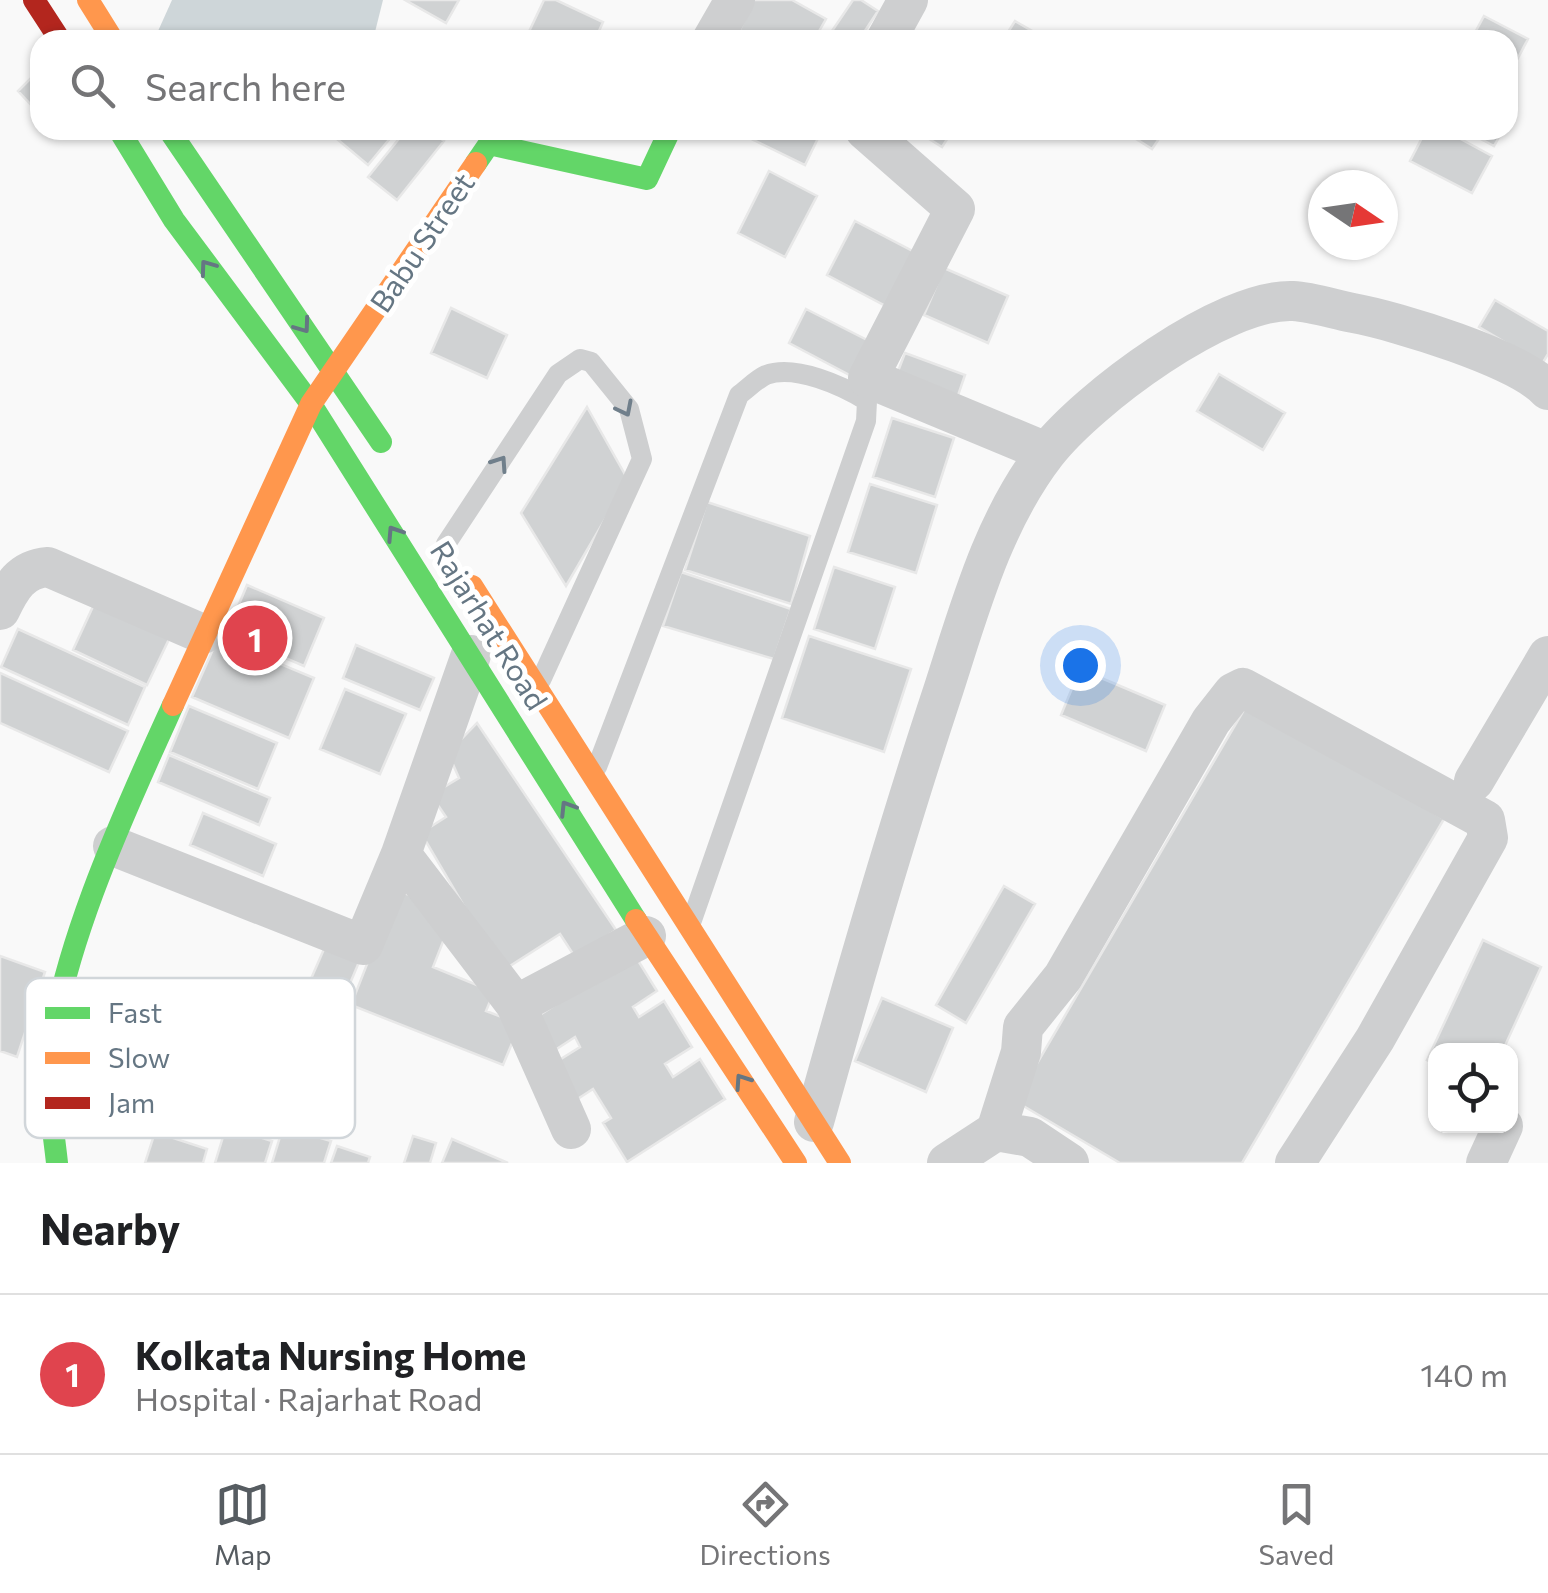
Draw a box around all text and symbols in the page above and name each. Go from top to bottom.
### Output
search box [30,30,1518,140]
icon: search [65,58,120,113]
text: Search here [145,62,346,109]
street label: Babu Street [361,165,481,318]
north arrow [1308,170,1398,260]
one-way arrow [202,260,219,278]
one-way arrow [291,315,309,333]
one-way arrow [613,399,632,417]
one-way arrow [487,455,506,473]
one-way arrow [387,526,406,544]
street label: Rajarhat Road [424,533,557,716]
pin: 1 [222,600,288,676]
your location [1055,640,1106,691]
one-way arrow [560,801,579,819]
legend [25,978,355,1138]
text: Fast [108,995,162,1029]
text: Slow [108,1040,170,1074]
map controls [1428,1043,1518,1133]
button: locate [1428,1043,1518,1133]
one-way arrow [736,1074,755,1092]
text: Jam [108,1085,155,1119]
text: Nearby [40,1202,180,1254]
text: Kolkata Nursing Home [135,1331,526,1378]
text: 1 [65,1354,80,1394]
text: 140 m [1420,1354,1508,1394]
text: Hospital · Rajarhat Road [135,1378,482,1418]
tab: Map [214,1477,272,1571]
tab: Directions [699,1477,831,1571]
tab: Saved [1259,1477,1334,1571]

